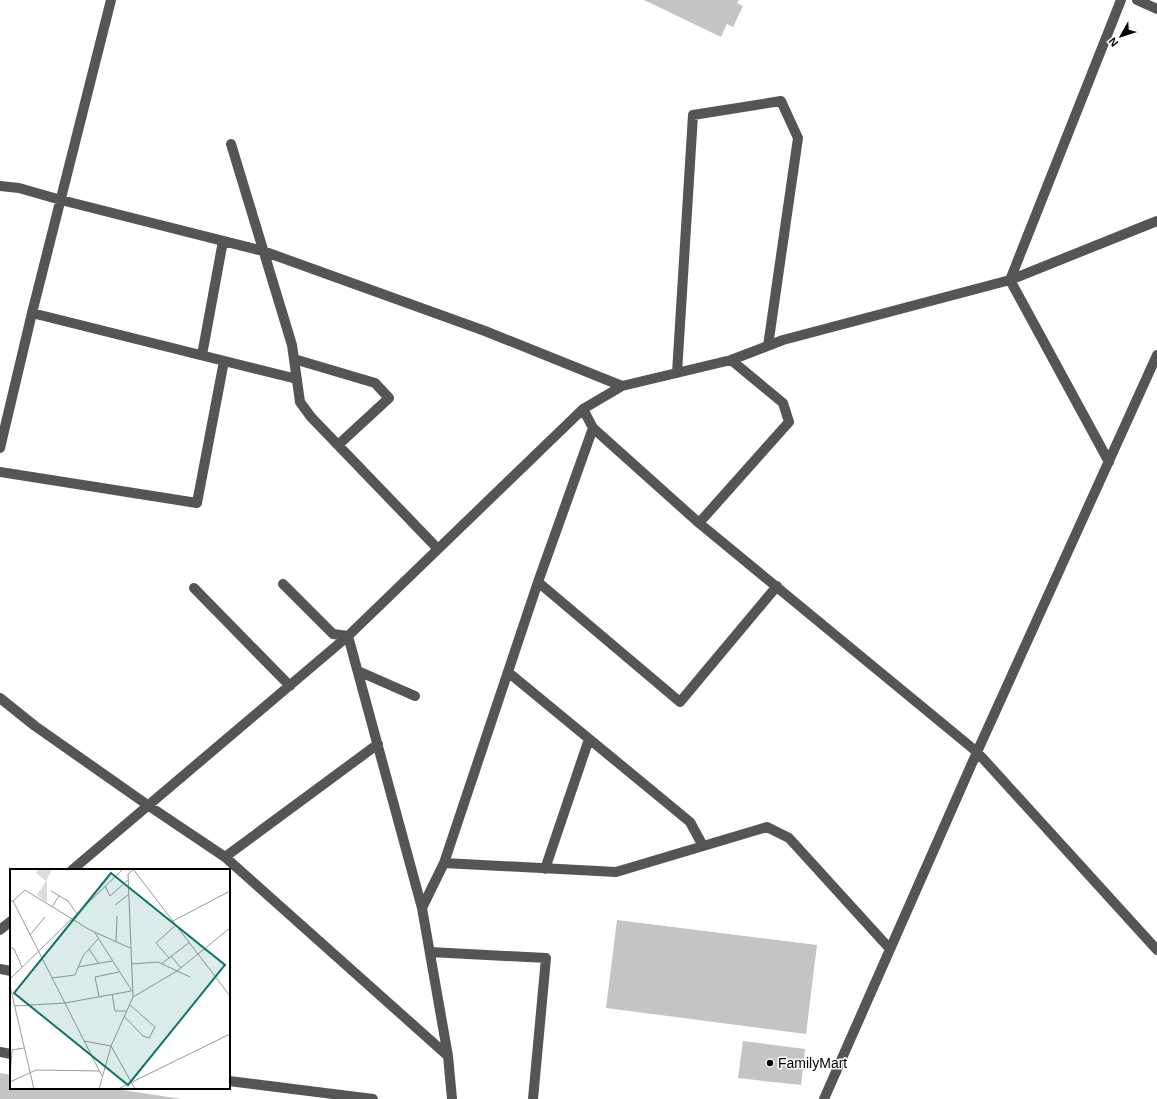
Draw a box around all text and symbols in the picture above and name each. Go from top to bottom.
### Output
north arrow [1101,16,1141,56]
text: N [1106,35,1120,49]
inset map [10,869,230,1089]
place label: FamilyMart [778,1055,847,1071]
marker: FamilyMart [765,1058,775,1068]

